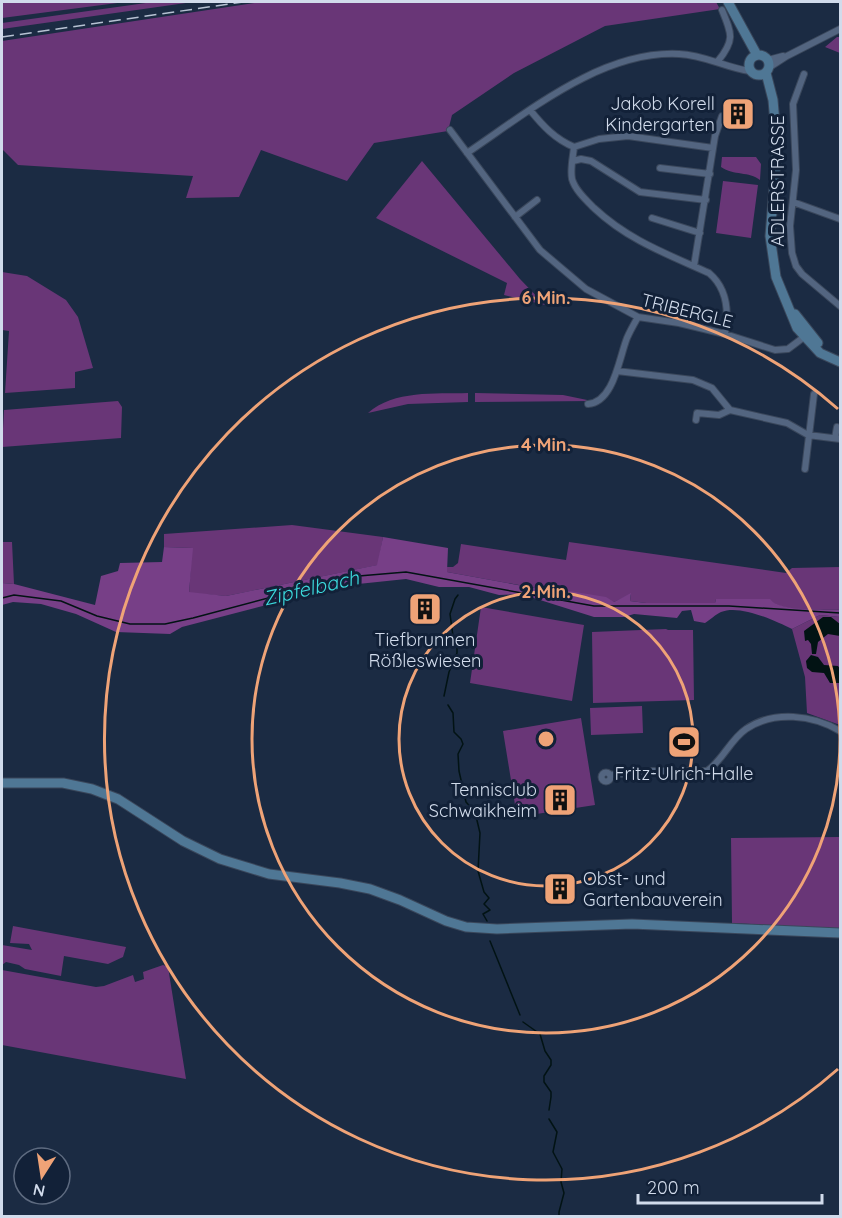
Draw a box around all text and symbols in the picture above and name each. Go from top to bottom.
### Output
place label: Jakob Korell Kindergarten [605,92,715,136]
building icon: Jakob Korell Kindergarten [720,96,756,132]
street label: ADLERSTRASSE [766,115,789,247]
text: 6 Min. [521,286,571,309]
street label: TRIBERGLE [639,288,735,333]
text: 4 Min. [521,433,571,456]
water label: Zipfelbach [261,564,362,611]
text: 2 Min. [521,580,571,603]
building icon: Tiefbrunnen Rößleswiesen [407,591,443,627]
place label: Tiefbrunnen Rößleswiesen [369,628,482,672]
sports icon: Fritz-Ulrich-Halle [666,724,702,760]
centre of rings [536,729,556,749]
place label: Fritz-Ulrich-Halle [614,762,754,785]
place label: Tennisclub Schwaikheim [429,778,537,822]
building icon: Tennisclub Schwaikheim [542,782,578,818]
place label: Obst- und Gartenbauverein [583,867,723,911]
building icon: Obst- und Gartenbauverein [542,871,578,907]
north arrow [12,1146,72,1206]
scale bar [638,1167,822,1205]
text: 200 m [647,1176,700,1199]
text: N [31,1180,47,1202]

